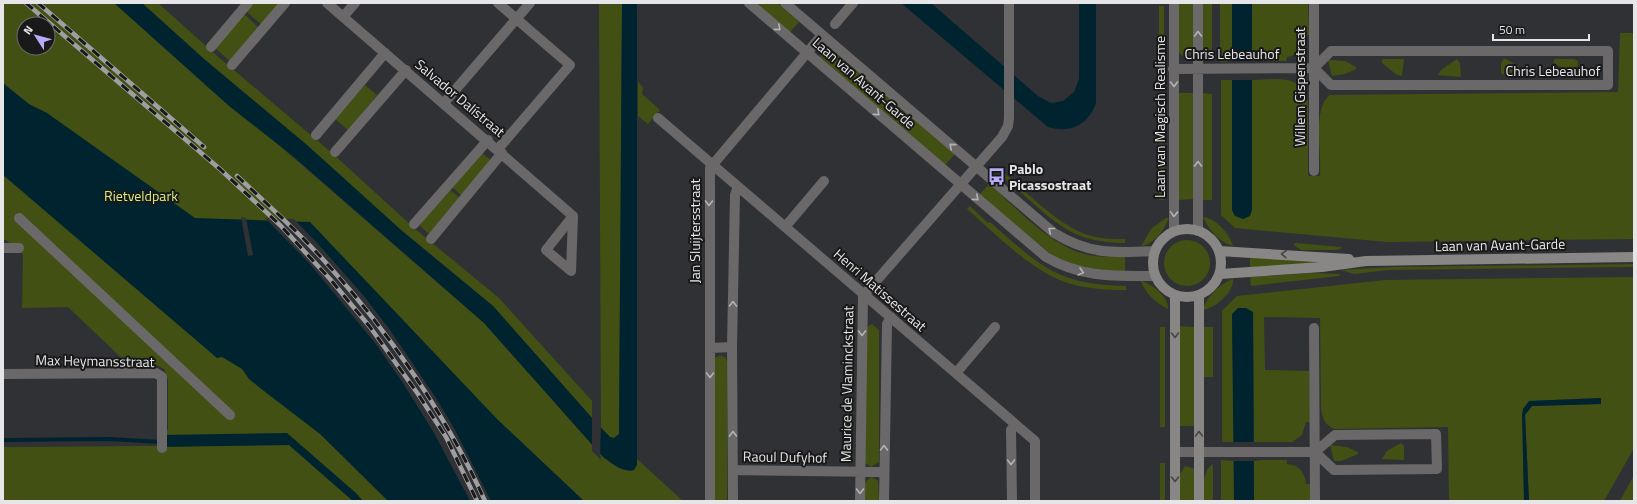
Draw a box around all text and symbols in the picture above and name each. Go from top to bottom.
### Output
north arrow [16,16,56,56]
scale bar [1493,16,1589,42]
text: 50 m [1499,20,1525,39]
text: N [19,22,37,38]
one-way arrow [774,24,781,31]
street label: Willem Gispenstraat [1289,27,1310,147]
one-way arrow [1194,31,1202,37]
street label: Laan van Avant-Garde [808,32,920,133]
street label: Laan van Magisch Realisme [1149,36,1170,198]
street label: Chris Lebeauhof [1185,43,1280,64]
street label: Salvador Dalístraat [411,54,510,142]
street label: Chris Lebeauhof [1506,60,1601,81]
one-way arrow [1170,81,1178,87]
one-way arrow [872,108,880,115]
one-way arrow [949,143,956,150]
place label: Pablo Picassostraat [1009,158,1091,195]
one-way arrow [1194,161,1202,167]
bus stop icon: Pablo Picassostraat [986,167,1006,187]
street label: Jan Sluijtersstraat [684,179,705,283]
park label: Rietveldpark [104,185,178,206]
one-way arrow [971,193,978,200]
one-way arrow [705,200,713,206]
one-way arrow [1170,211,1178,217]
one-way arrow [1048,228,1055,235]
street label: Laan van Avant-Garde [1435,233,1565,256]
street label: Henri Matissestraat [829,243,931,336]
one-way arrow [1281,250,1288,259]
one-way arrow [1077,267,1084,276]
one-way arrow [729,301,737,307]
street label: Maurice de Vlaminckstraat [835,305,858,462]
one-way arrow [858,330,866,336]
one-way arrow [1171,332,1179,338]
street label: Max Heymansstraat [35,349,155,372]
one-way arrow [706,372,714,378]
one-way arrow [729,431,737,437]
one-way arrow [1195,431,1203,437]
street label: Raoul Dufyhof [743,445,828,468]
one-way arrow [880,445,888,451]
one-way arrow [1007,459,1016,465]
one-way arrow [1171,476,1179,482]
one-way arrow [856,488,864,494]

